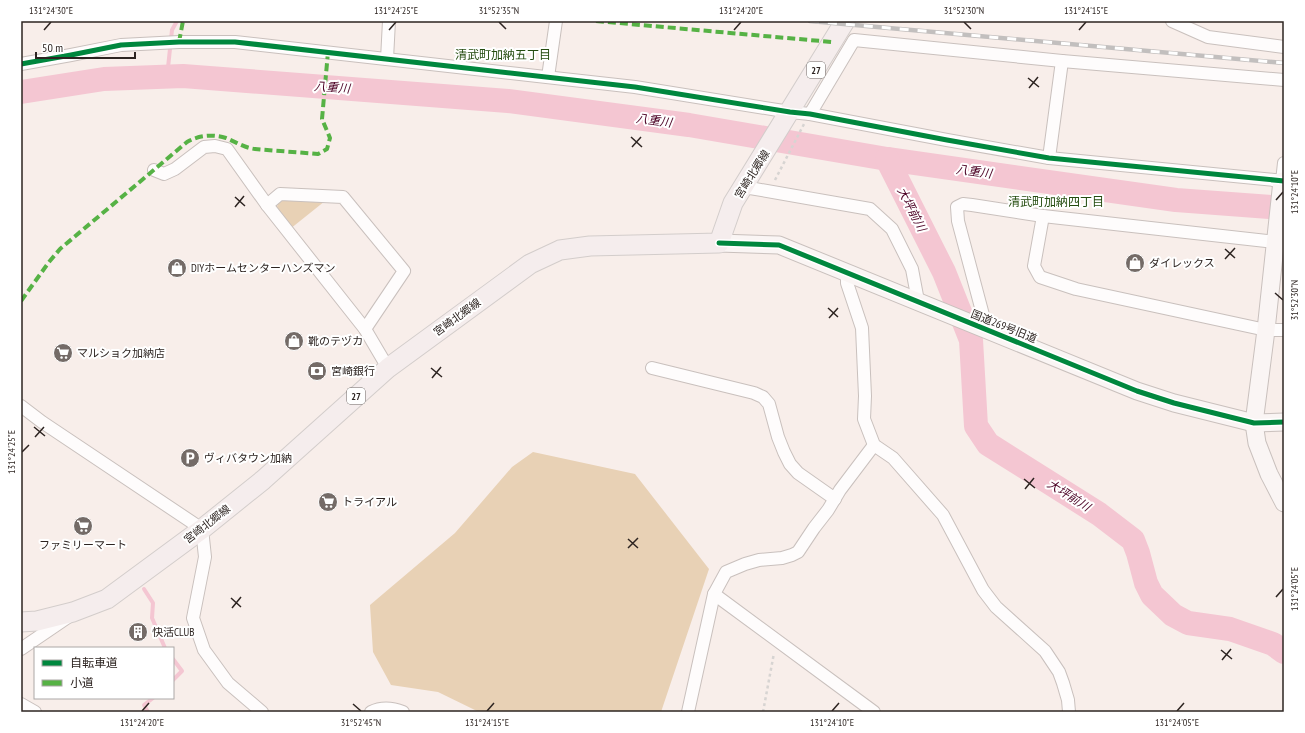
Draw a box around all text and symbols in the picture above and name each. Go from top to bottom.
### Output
text: 131°24'30"E [29,4,73,17]
text: 131°24'25"E [374,4,418,17]
text: 31°52'35"N [479,4,519,17]
text: 131°24'20"E [719,4,763,17]
text: 31°52'30"N [944,4,984,17]
text: 131°24'15"E [1064,4,1108,17]
scale bar [36,34,135,60]
text: 50 m [42,40,63,55]
district label: 清武町加納五丁目 [455,47,551,62]
road number: 27 [807,62,825,78]
water label: 八重川 [314,78,352,96]
water label: 八重川 [635,110,675,130]
street label: 宮崎北郷線 [731,147,773,201]
water label: 八重川 [955,161,995,181]
text: 131°24'10"E [1288,170,1301,214]
water label: 大坪前川 [894,184,930,236]
district label: 清武町加納四丁目 [1008,194,1104,209]
shop icon: ダイレックス [1124,252,1146,274]
place label: ダイレックス [1149,256,1215,270]
shop icon: DIYホームセンターハンズマン [166,257,188,279]
place label: DIYホームセンターハンズマン [191,261,336,275]
text: 31°52'30"N [1288,280,1301,320]
street label: 宮崎北郷線 [431,295,483,339]
street label: 国道269号旧道 [969,306,1039,346]
shop icon: 靴のテヅカ [283,330,305,352]
place label: 靴のテヅカ [308,334,363,348]
supermarket icon: マルショク加納店 [52,342,74,364]
place label: マルショク加納店 [77,346,165,360]
bank icon: 宮崎銀行 [306,360,328,382]
place label: 宮崎銀行 [331,364,375,378]
road number: 27 [347,388,365,404]
text: 131°24'25"E [5,430,18,474]
parking icon: ヴィバタウン加納 [179,447,201,469]
place label: ヴィバタウン加納 [204,451,292,465]
water label: 大坪前川 [1045,476,1095,515]
supermarket icon: トライアル [317,491,339,513]
place label: トライアル [342,495,397,509]
street label: 宮崎北郷線 [181,502,233,546]
supermarket icon: ファミリーマート [72,515,94,537]
place label: ファミリーマート [39,538,127,552]
text: 131°24'05"E [1288,567,1301,611]
building icon: 快活CLUB [127,621,149,643]
place label: 快活CLUB [152,625,195,639]
legend [34,647,174,699]
text: 自転車道 [70,655,118,670]
text: 小道 [70,675,94,690]
text: 131°24'20"E [120,716,164,729]
text: 31°52'45"N [341,716,381,729]
text: 131°24'15"E [465,716,509,729]
text: 131°24'10"E [810,716,854,729]
text: 131°24'05"E [1155,716,1199,729]

